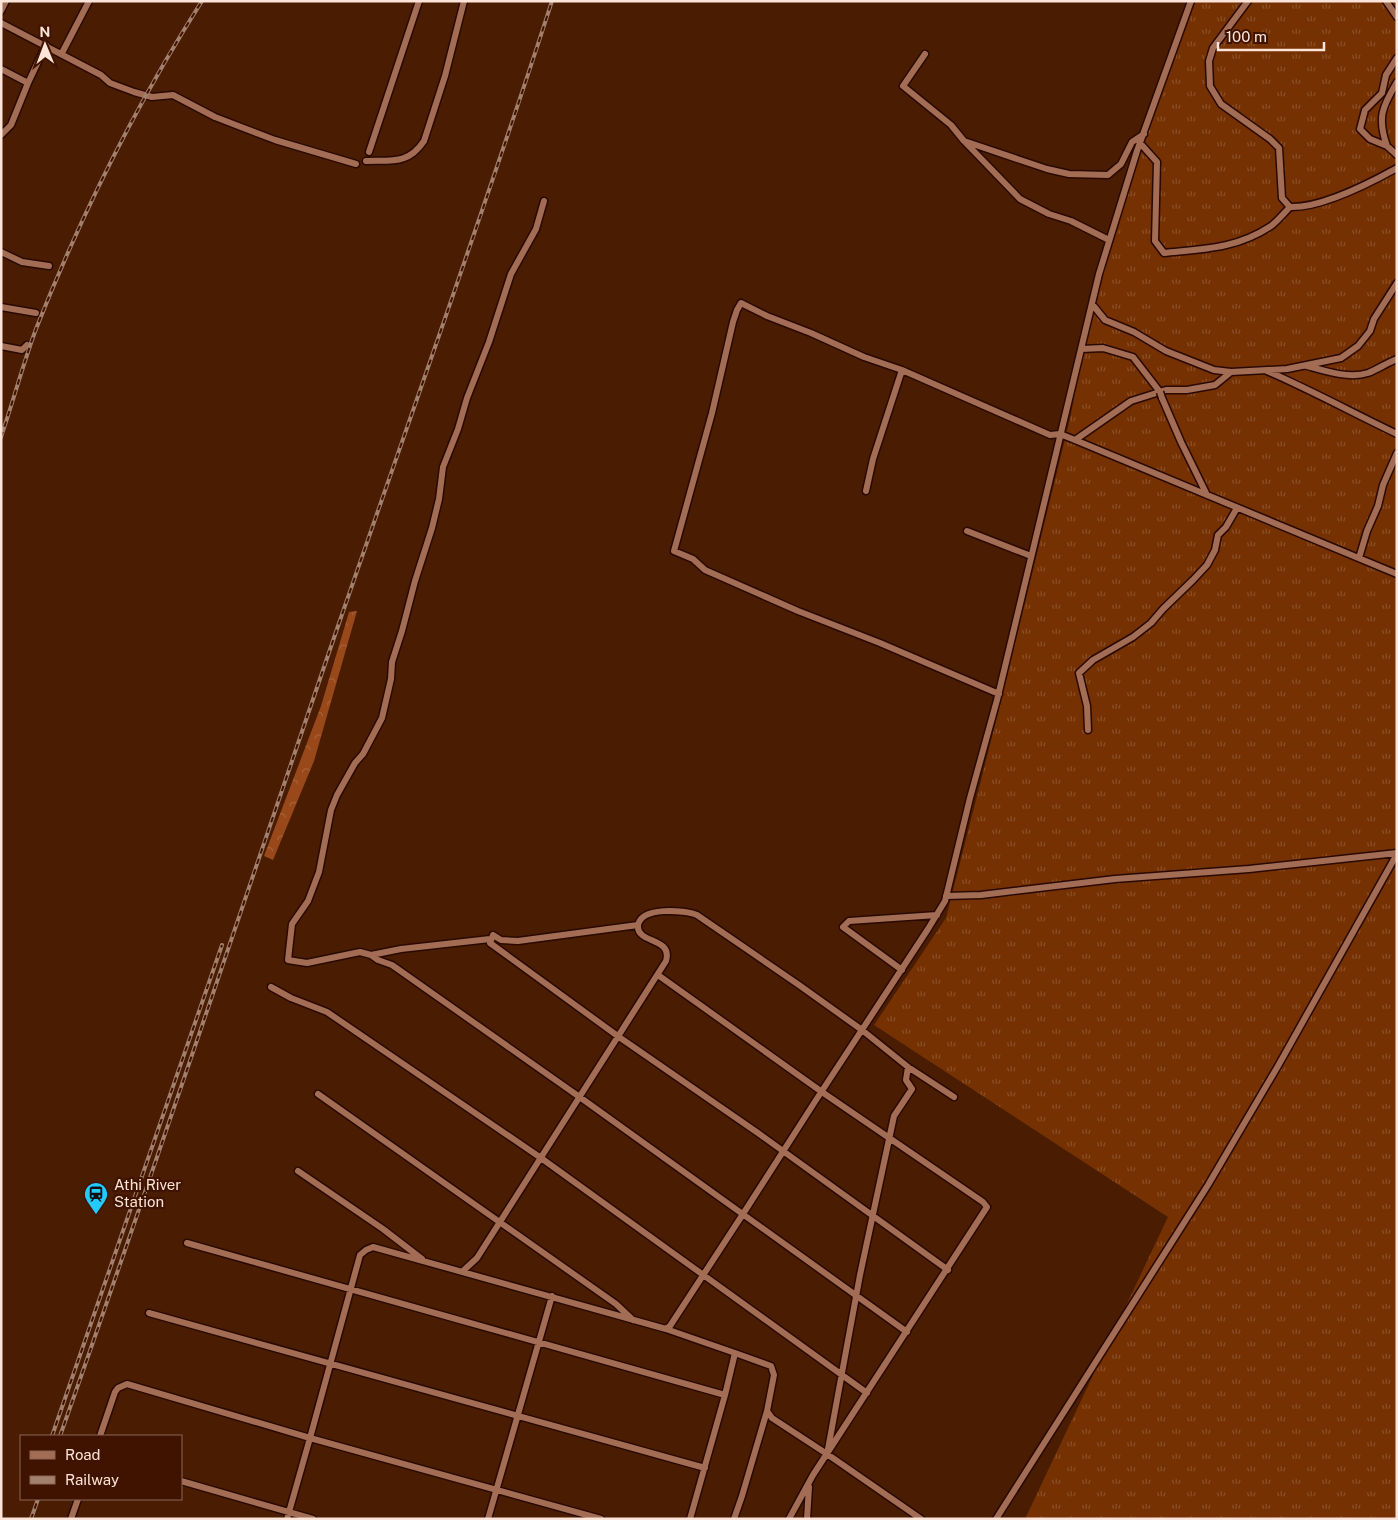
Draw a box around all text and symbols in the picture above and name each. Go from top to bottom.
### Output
north arrow [20,20,70,70]
scale bar [1218,20,1324,52]
text: N [39,24,50,40]
text: 100 m [1226,28,1267,45]
place label: Athi River Station [114,1176,181,1210]
station icon: Athi River Station [83,1181,109,1215]
legend [20,1435,182,1500]
text: Road [65,1446,101,1463]
text: Railway [65,1471,119,1488]

